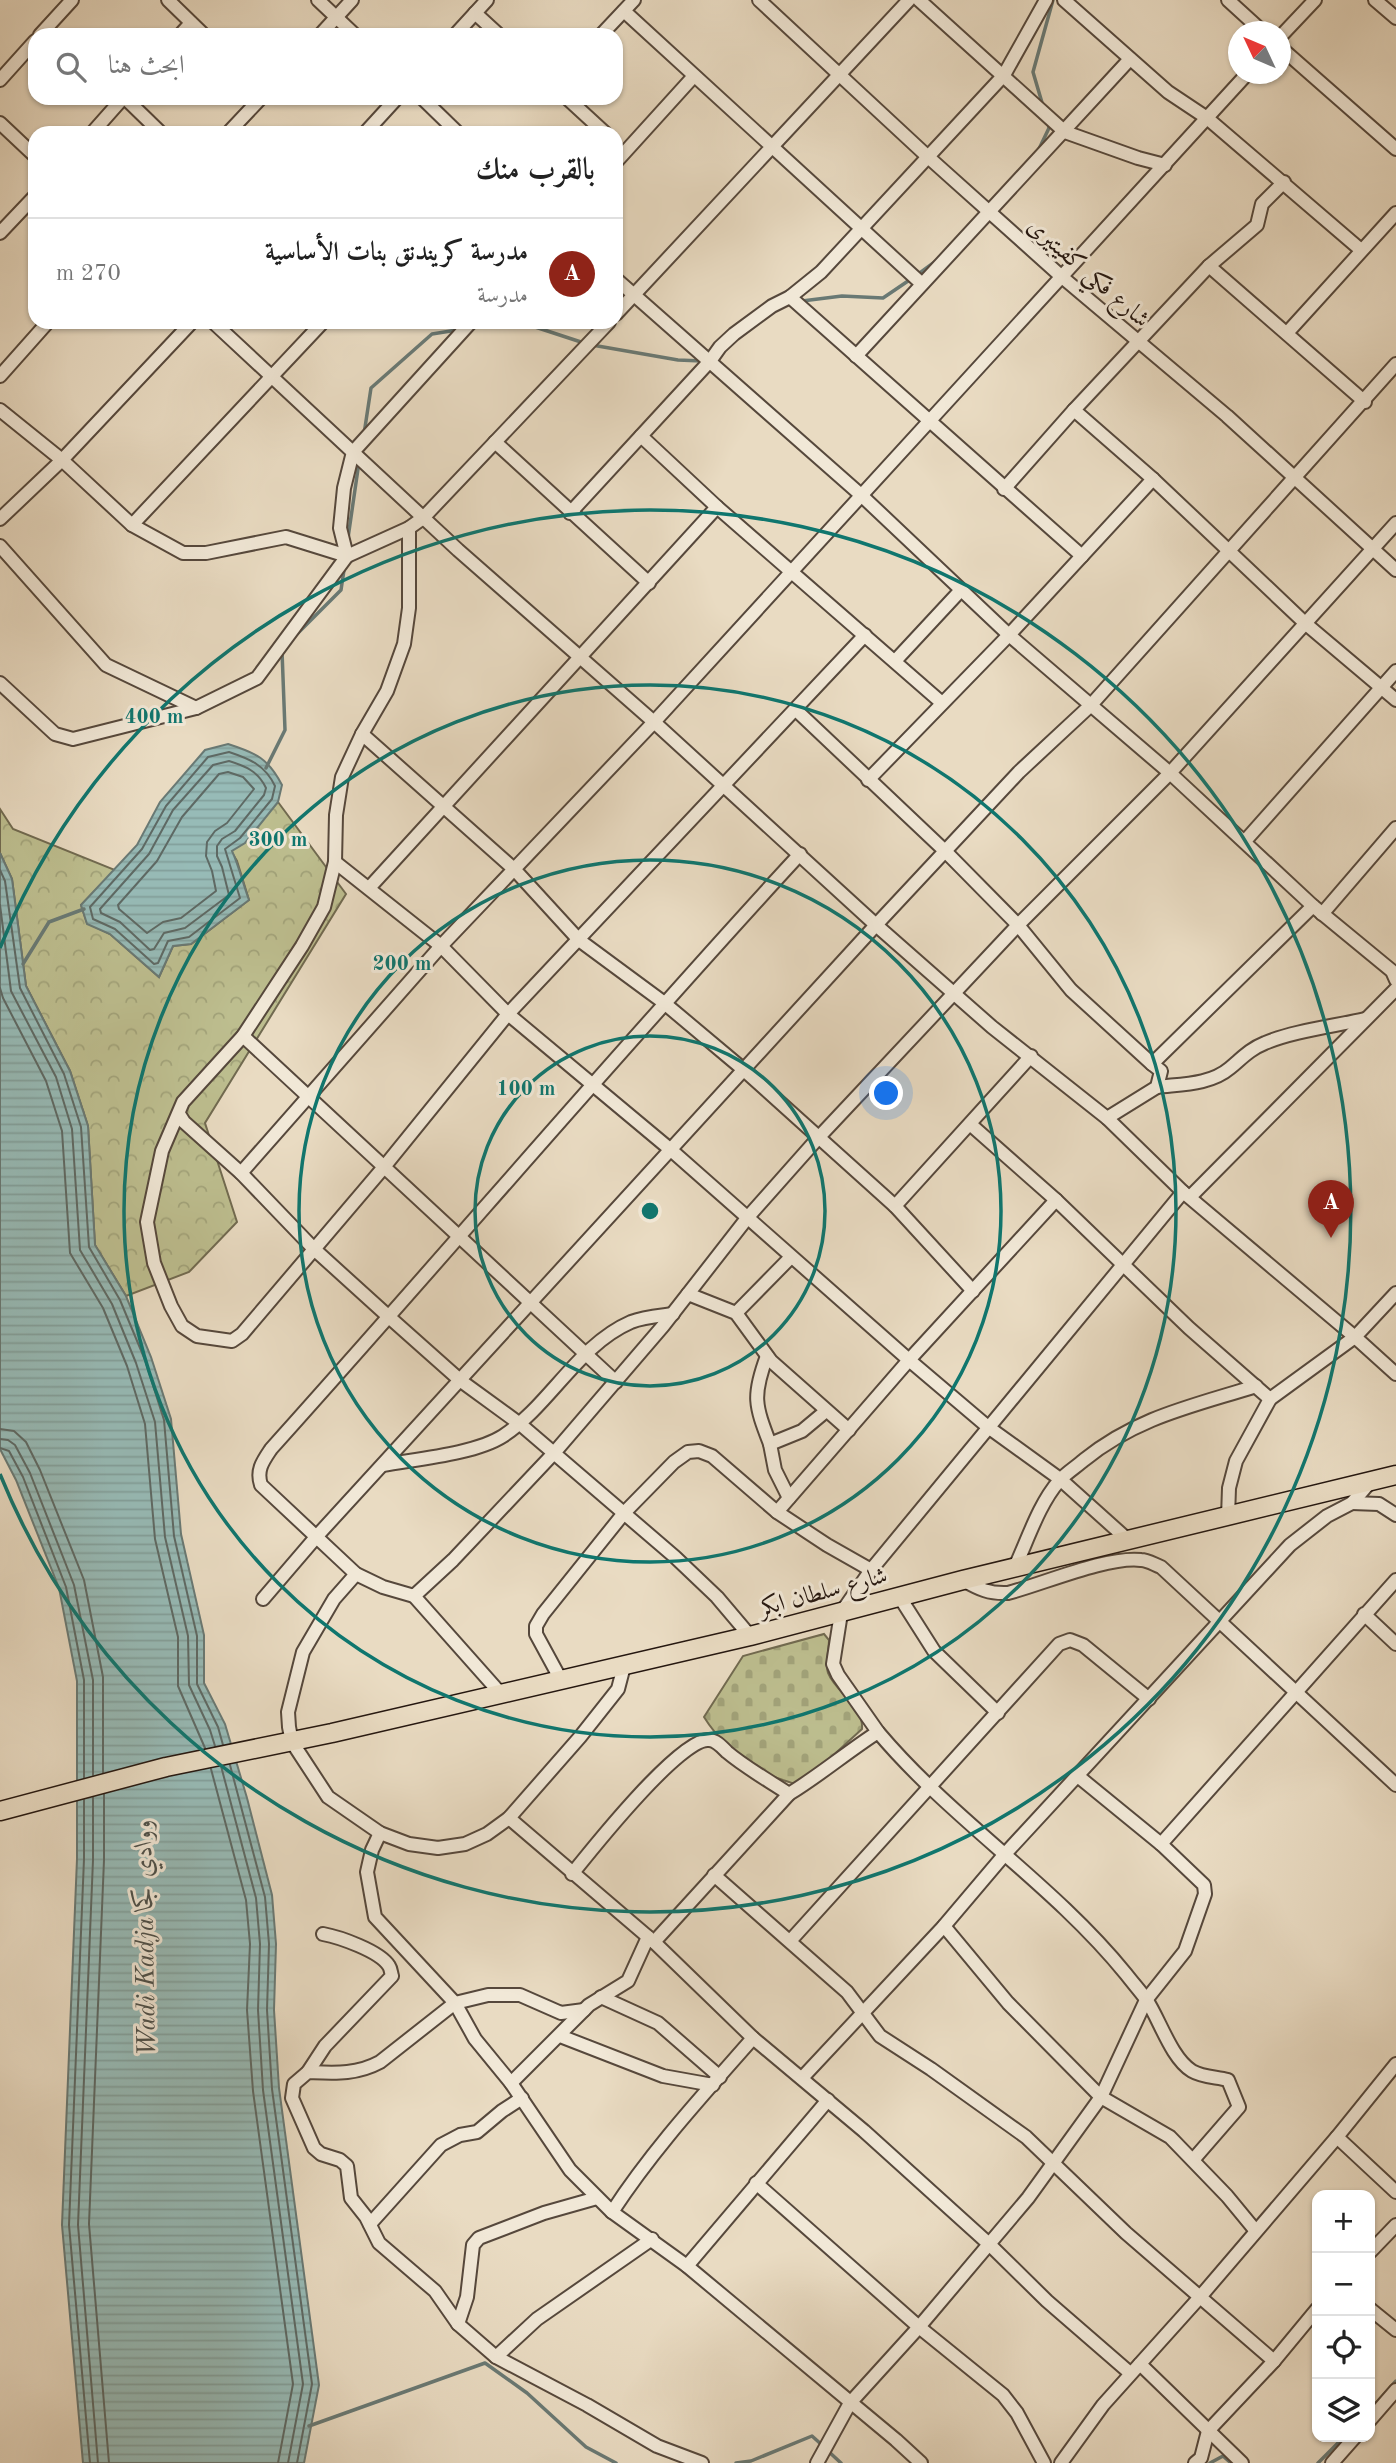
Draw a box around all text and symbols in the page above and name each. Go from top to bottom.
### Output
north arrow [1228,21,1291,84]
search box [28,28,623,105]
icon: search [52,48,90,86]
text: ابحث هنا [108,53,185,79]
text: بالقرب منك [476,156,595,186]
street label: شارع فكي كفيتيرى [1017,213,1154,339]
text: مدرسة كريندنق بنات الأساسية [265,240,528,266]
text: 270 m [56,262,121,285]
text: A [563,262,581,285]
text: مدرسة [477,284,528,307]
text: 400 m [124,707,184,728]
text: 300 m [248,830,308,851]
text: 200 m [372,954,432,975]
your location [869,1076,903,1110]
text: 100 m [496,1079,556,1100]
pin: A [1308,1180,1354,1238]
centre of rings [638,1199,662,1223]
street label: شارع سلطان ابكر [753,1562,892,1628]
water label: Wadi Kadja ووادي كجا [129,1819,167,2057]
map controls [1312,2190,1375,2442]
button: + [1312,2190,1375,2253]
button: − [1312,2253,1375,2316]
button: locate [1312,2316,1375,2379]
button: layers [1312,2379,1375,2442]

